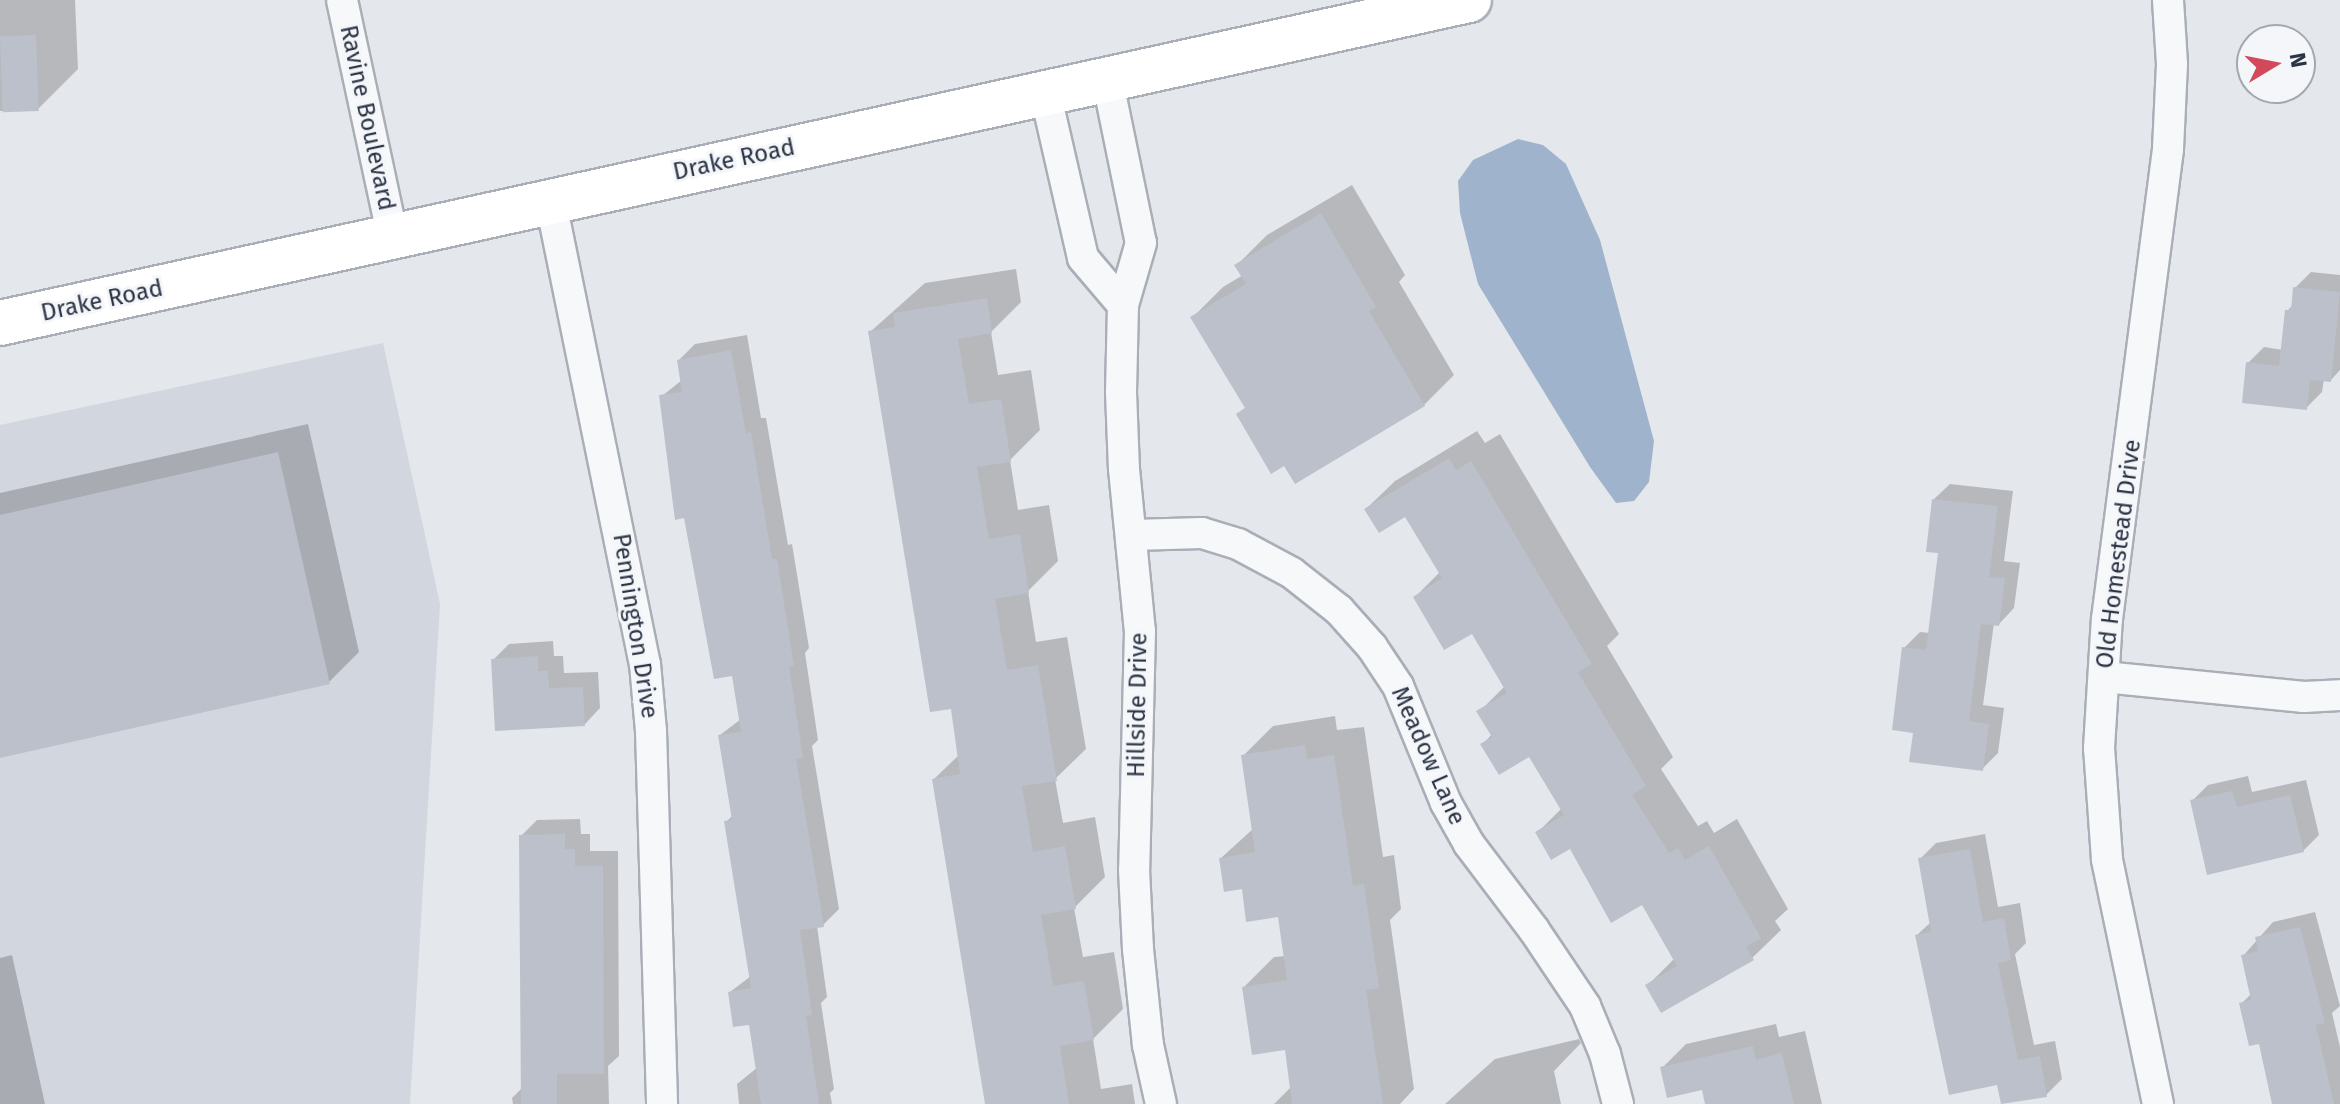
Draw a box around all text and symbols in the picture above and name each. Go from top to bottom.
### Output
street label: Ravine Boulevard [333,23,401,213]
north arrow [2236,24,2316,104]
text: N [2284,51,2313,70]
street label: Drake Road [670,133,798,187]
street label: Drake Road [38,274,166,328]
street label: Old Homestead Drive [2091,438,2147,670]
street label: Pennington Drive [606,532,664,720]
street label: Hillside Drive [1122,632,1154,778]
street label: Meadow Lane [1385,682,1471,830]

